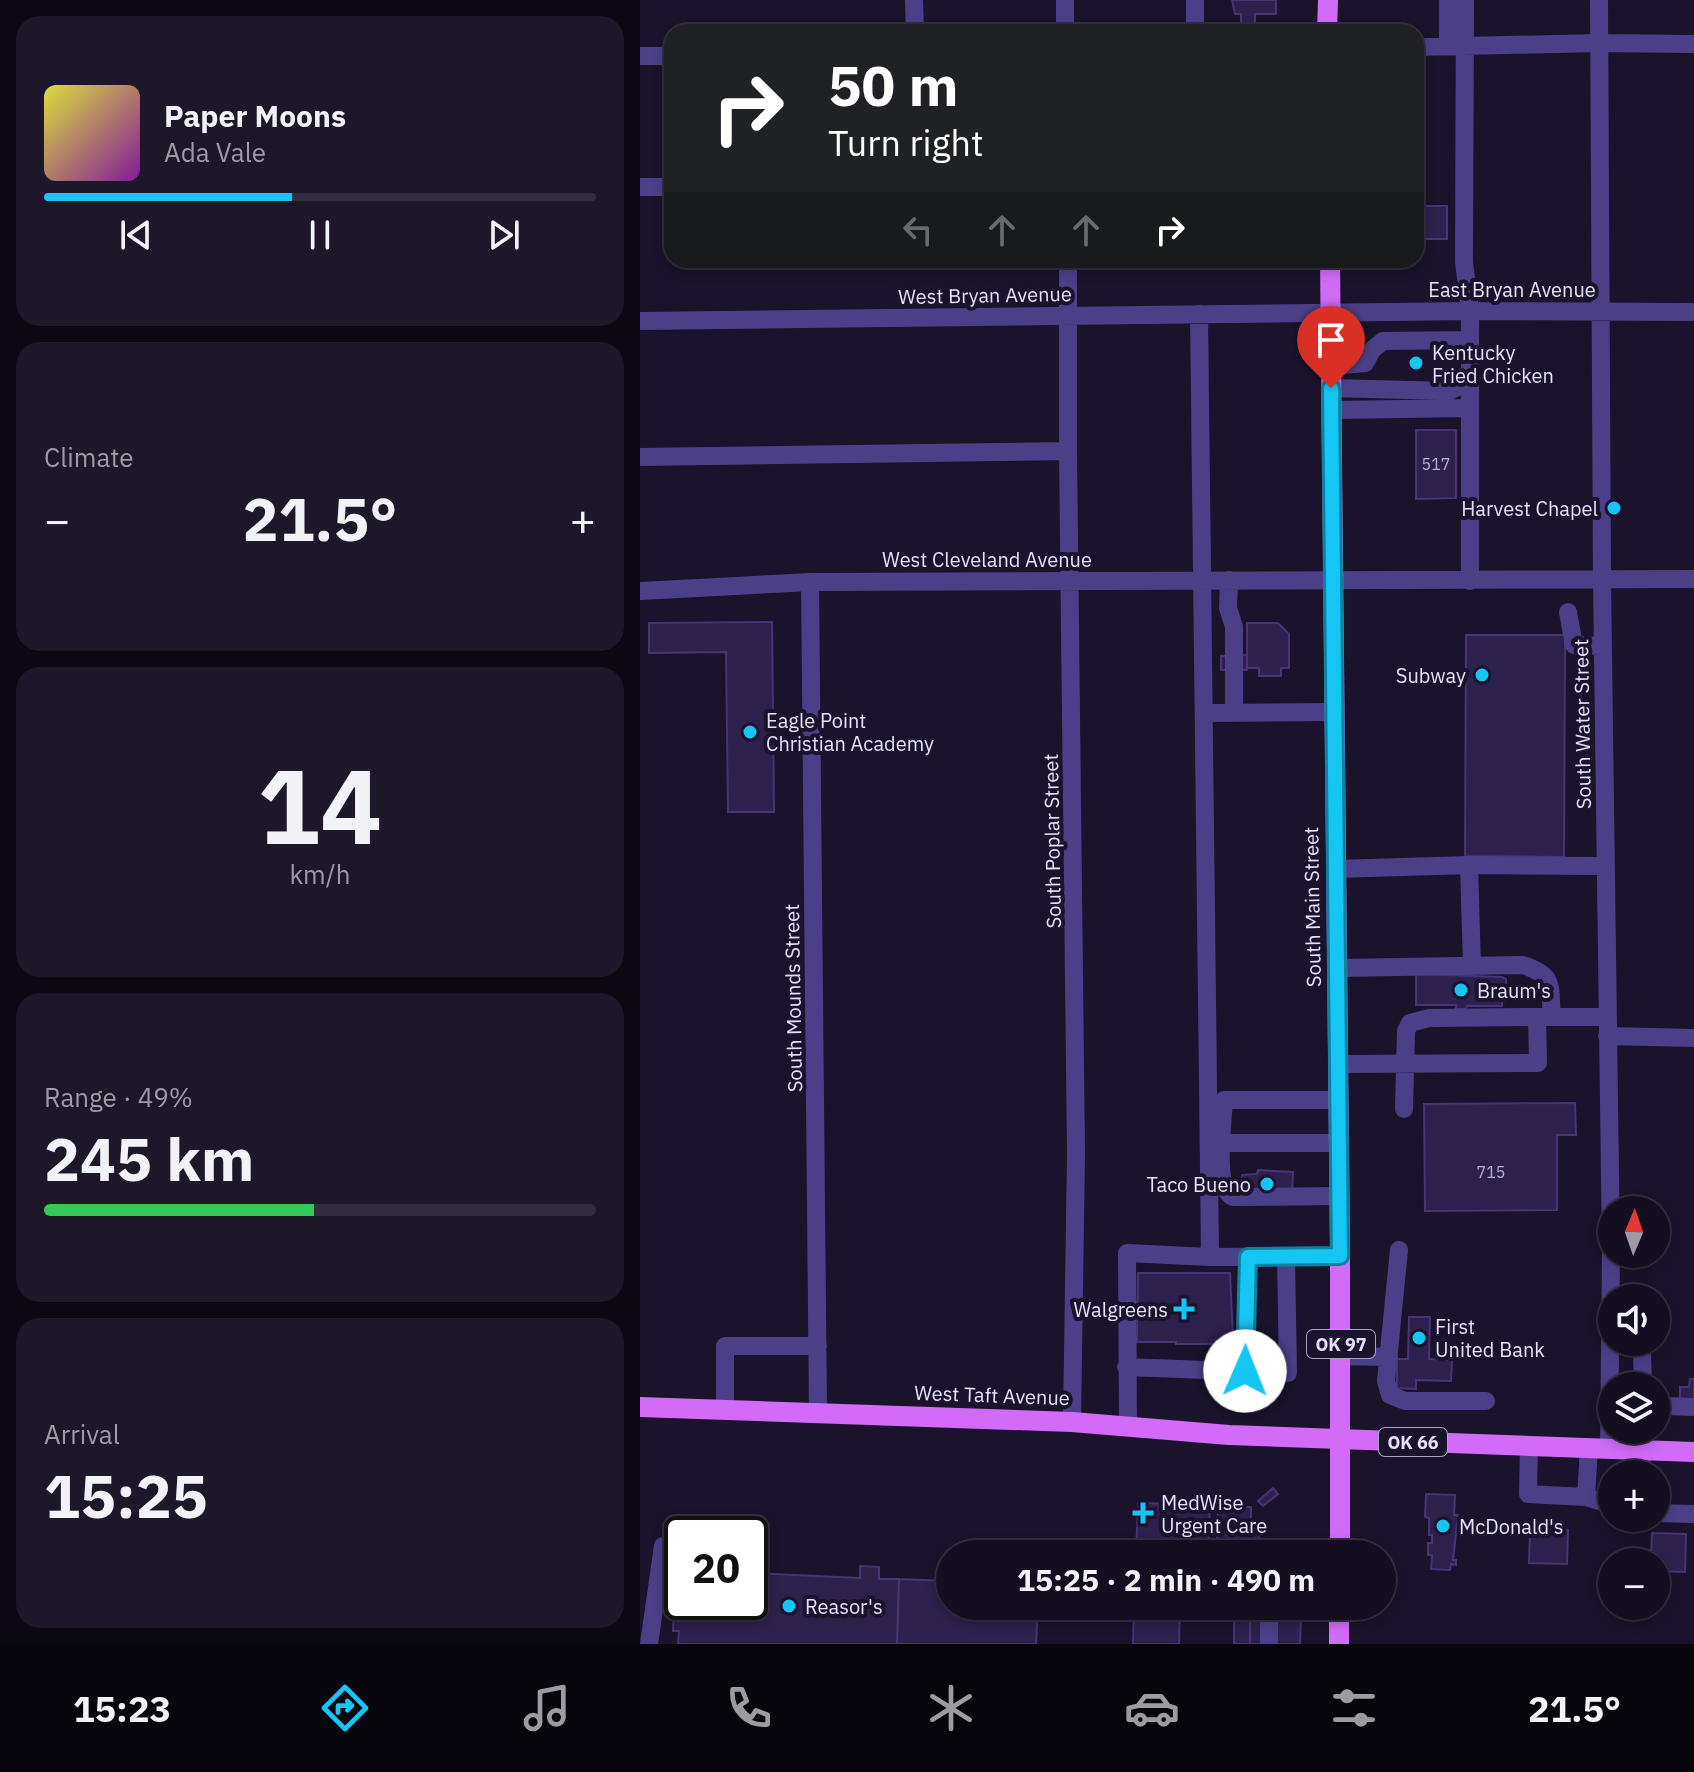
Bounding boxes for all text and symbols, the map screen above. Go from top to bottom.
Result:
text: 50 m [828,49,958,121]
icon: right [696,56,800,160]
text: Paper Moons [164,96,346,135]
text: Turn right [828,119,984,166]
text: Ada Vale [164,135,266,169]
icon: left [896,208,940,252]
icon: ahead [980,208,1024,252]
icon: ahead [1064,208,1108,252]
icon: right [1148,208,1192,252]
icon: previous [114,213,158,257]
icon: pause [298,213,342,257]
icon: next [482,213,526,257]
street label: East Bryan Avenue [1428,276,1596,303]
street label: West Bryan Avenue [898,280,1072,310]
pin [1297,306,1365,388]
icon: arrive [1309,318,1353,362]
place label: Kentucky Fried Chicken [1432,339,1554,389]
marker: Kentucky Fried Chicken [1407,354,1425,372]
text: Climate [44,440,134,474]
house number: 517 [1422,454,1450,474]
text: 21.5° [243,479,397,558]
text: − [44,491,70,548]
text: + [570,491,596,548]
place label: Harvest Chapel [1461,495,1598,522]
marker: Harvest Chapel [1605,499,1623,517]
street label: West Cleveland Avenue [882,546,1092,573]
street label: South Water Street [1567,639,1597,809]
place label: Subway [1396,662,1466,689]
marker: Subway [1473,666,1491,684]
place label: Eagle Point Christian Academy [766,707,934,757]
marker: Eagle Point Christian Academy [741,723,759,741]
text: 14 [258,737,382,873]
street label: South Poplar Street [1037,753,1067,929]
street label: South Main Street [1297,827,1327,987]
text: km/h [289,857,351,891]
street label: South Mounds Street [778,904,808,1092]
place label: Braum's [1477,977,1551,1004]
marker: Braum's [1452,981,1470,999]
text: Range · 49% [44,1080,193,1114]
text: 245 km [44,1119,254,1198]
house number: 715 [1477,1162,1505,1182]
place label: Taco Bueno [1146,1171,1251,1198]
marker: Taco Bueno [1258,1175,1276,1193]
north arrow [1598,1196,1670,1268]
map controls [1598,1196,1670,1620]
button: sound [1598,1284,1670,1356]
place label: Walgreens [1073,1296,1168,1323]
marker: Walgreens [1175,1300,1193,1318]
place label: First United Bank [1435,1313,1545,1363]
position arrow [1203,1329,1287,1413]
marker: First United Bank [1410,1329,1428,1347]
road number: OK 97 [1307,1330,1375,1358]
button: layers [1598,1372,1670,1444]
street label: West Taft Avenue [914,1379,1070,1411]
text: Arrival [44,1417,120,1451]
road number: OK 66 [1379,1428,1447,1456]
text: 15:25 [44,1456,208,1535]
button: + [1598,1460,1670,1532]
place label: MedWise Urgent Care [1161,1489,1267,1539]
marker: MedWise Urgent Care [1132,1502,1154,1524]
place label: McDonald's [1459,1513,1564,1540]
speed limit sign: 20 [664,1516,768,1620]
marker: McDonald's [1434,1517,1452,1535]
button: − [1598,1548,1670,1620]
text: 15:25 · 2 min · 490 m [1017,1560,1315,1599]
place label: Reasor's [805,1593,883,1620]
marker: Reasor's [780,1597,798,1615]
icon: directions [317,1680,373,1736]
icon: music [519,1680,575,1736]
icon: phone [721,1680,777,1736]
icon: climate [923,1680,979,1736]
icon: car [1124,1680,1180,1736]
icon: filters [1326,1680,1382,1736]
text: 15:23 [73,1685,171,1732]
text: 21.5° [1528,1685,1621,1732]

